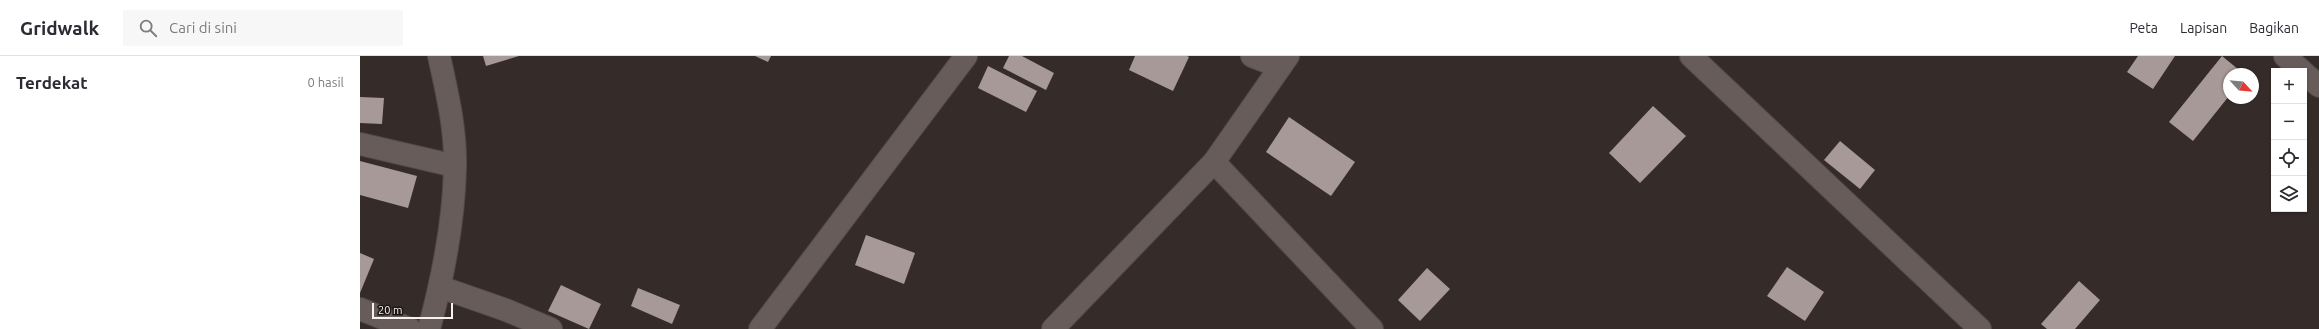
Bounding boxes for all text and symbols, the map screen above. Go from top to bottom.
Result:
search box [123,10,403,46]
text: Gridwalk [20,17,99,39]
icon: search [137,17,159,39]
text: Cari di sini [169,19,237,36]
text: Peta [2130,20,2158,36]
text: Lapisan [2180,20,2227,36]
text: Bagikan [2249,20,2299,36]
north arrow [2223,68,2259,104]
map controls [2271,68,2307,212]
button: + [2271,68,2307,104]
text: Terdekat [16,73,88,92]
text: 0 hasil [307,75,344,89]
button: − [2271,104,2307,140]
button: locate [2271,140,2307,176]
button: layers [2271,176,2307,212]
scale bar [372,301,453,320]
text: 20 m [378,304,402,316]

